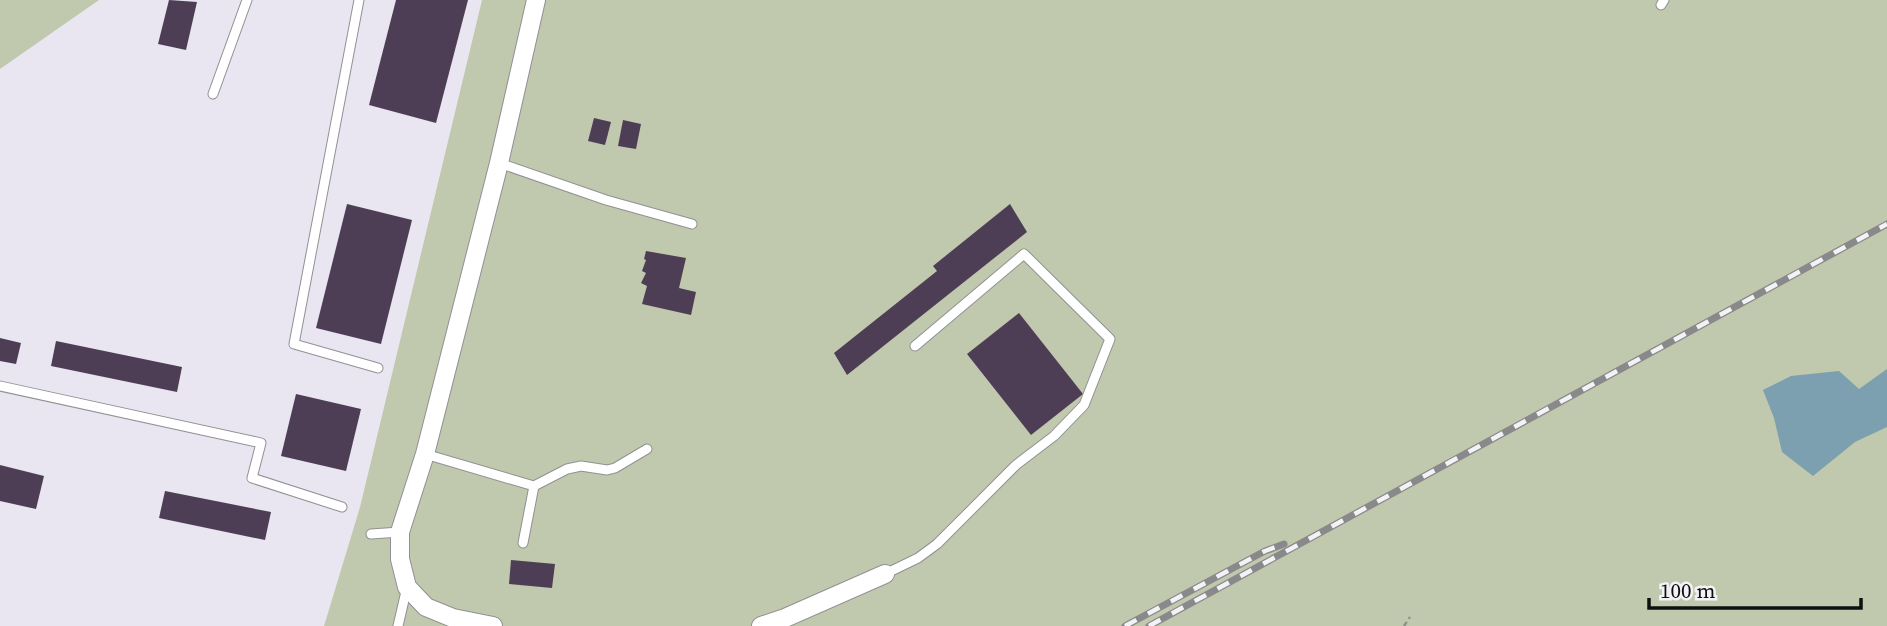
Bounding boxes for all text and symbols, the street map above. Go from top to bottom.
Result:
scale bar [1649,566,1861,610]
text: 100 m [1660,576,1715,605]

